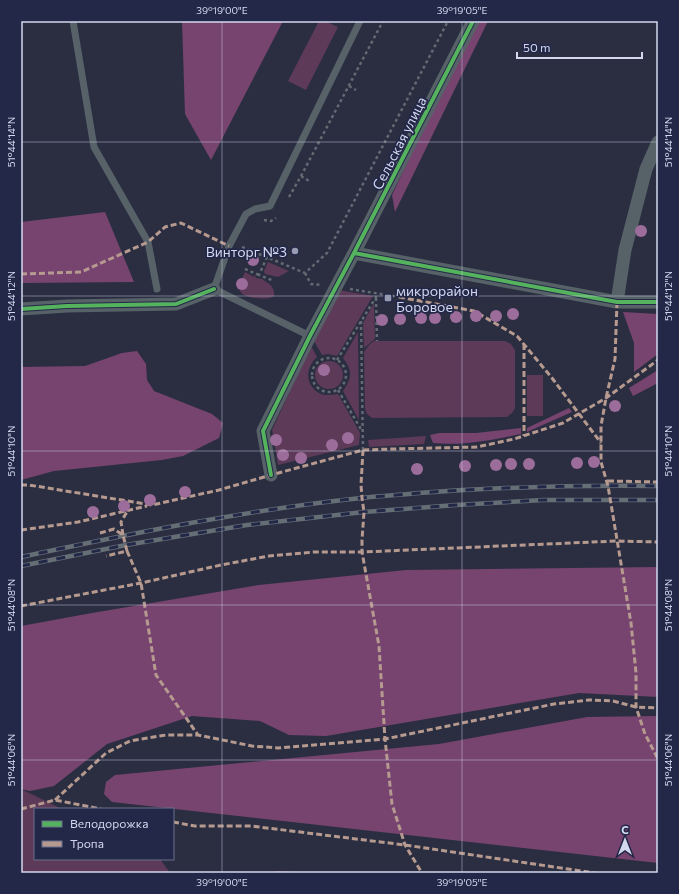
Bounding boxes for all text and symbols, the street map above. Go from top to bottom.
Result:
text: 39°19'00"E [196,4,248,16]
text: 39°19'05"E [437,4,487,16]
scale bar [517,34,642,60]
text: 50 m [523,40,551,54]
street label: Сельская улица [368,94,430,192]
text: 51°44'14"N [5,117,17,167]
text: 51°44'14"N [662,117,674,167]
place label: Винторг №3 [206,243,287,260]
marker: Винторг №3 [290,246,300,256]
text: 51°44'12"N [5,271,17,321]
text: 51°44'12"N [662,271,674,321]
place label: микрорайон Боровое [396,282,478,315]
marker: микрорайон Боровое [383,293,393,303]
text: 51°44'10"N [5,426,17,476]
text: 51°44'10"N [662,426,674,476]
text: 51°44'08"N [5,579,17,631]
text: 51°44'08"N [662,579,674,631]
text: 51°44'06"N [5,734,17,786]
text: 51°44'06"N [662,734,674,786]
legend [34,808,174,860]
text: Велодорожка [70,816,148,830]
north arrow [605,820,645,860]
text: С [621,823,629,836]
text: Тропа [70,836,104,850]
text: 39°19'00"E [196,876,248,888]
text: 39°19'05"E [437,876,487,888]

